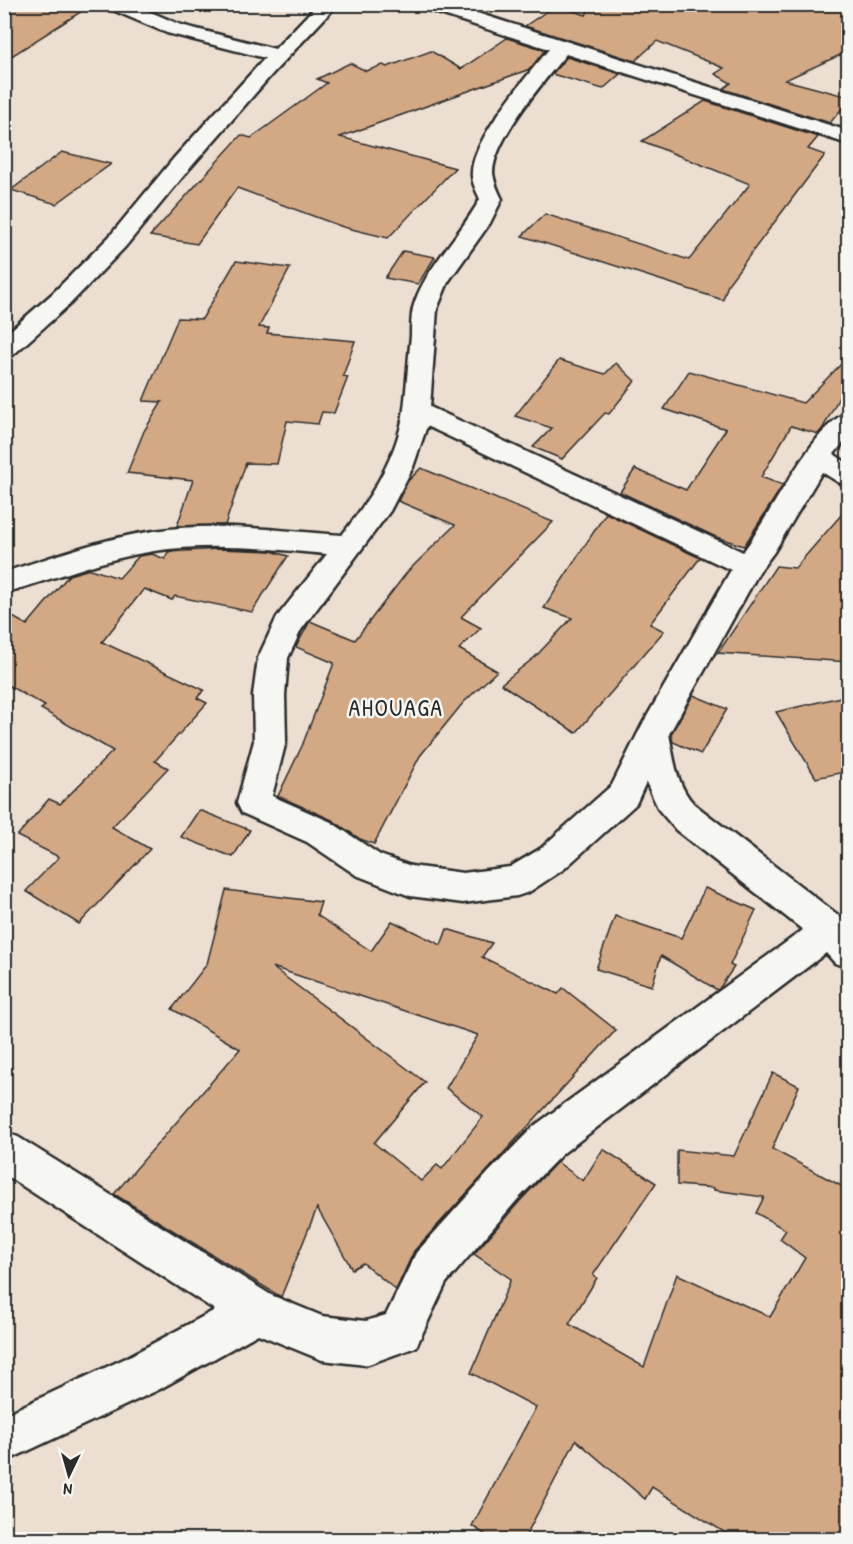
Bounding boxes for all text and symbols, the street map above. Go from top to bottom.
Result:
district label: AHOUAGA [349,691,443,723]
north arrow [39,1445,99,1505]
text: N [62,1479,73,1501]

